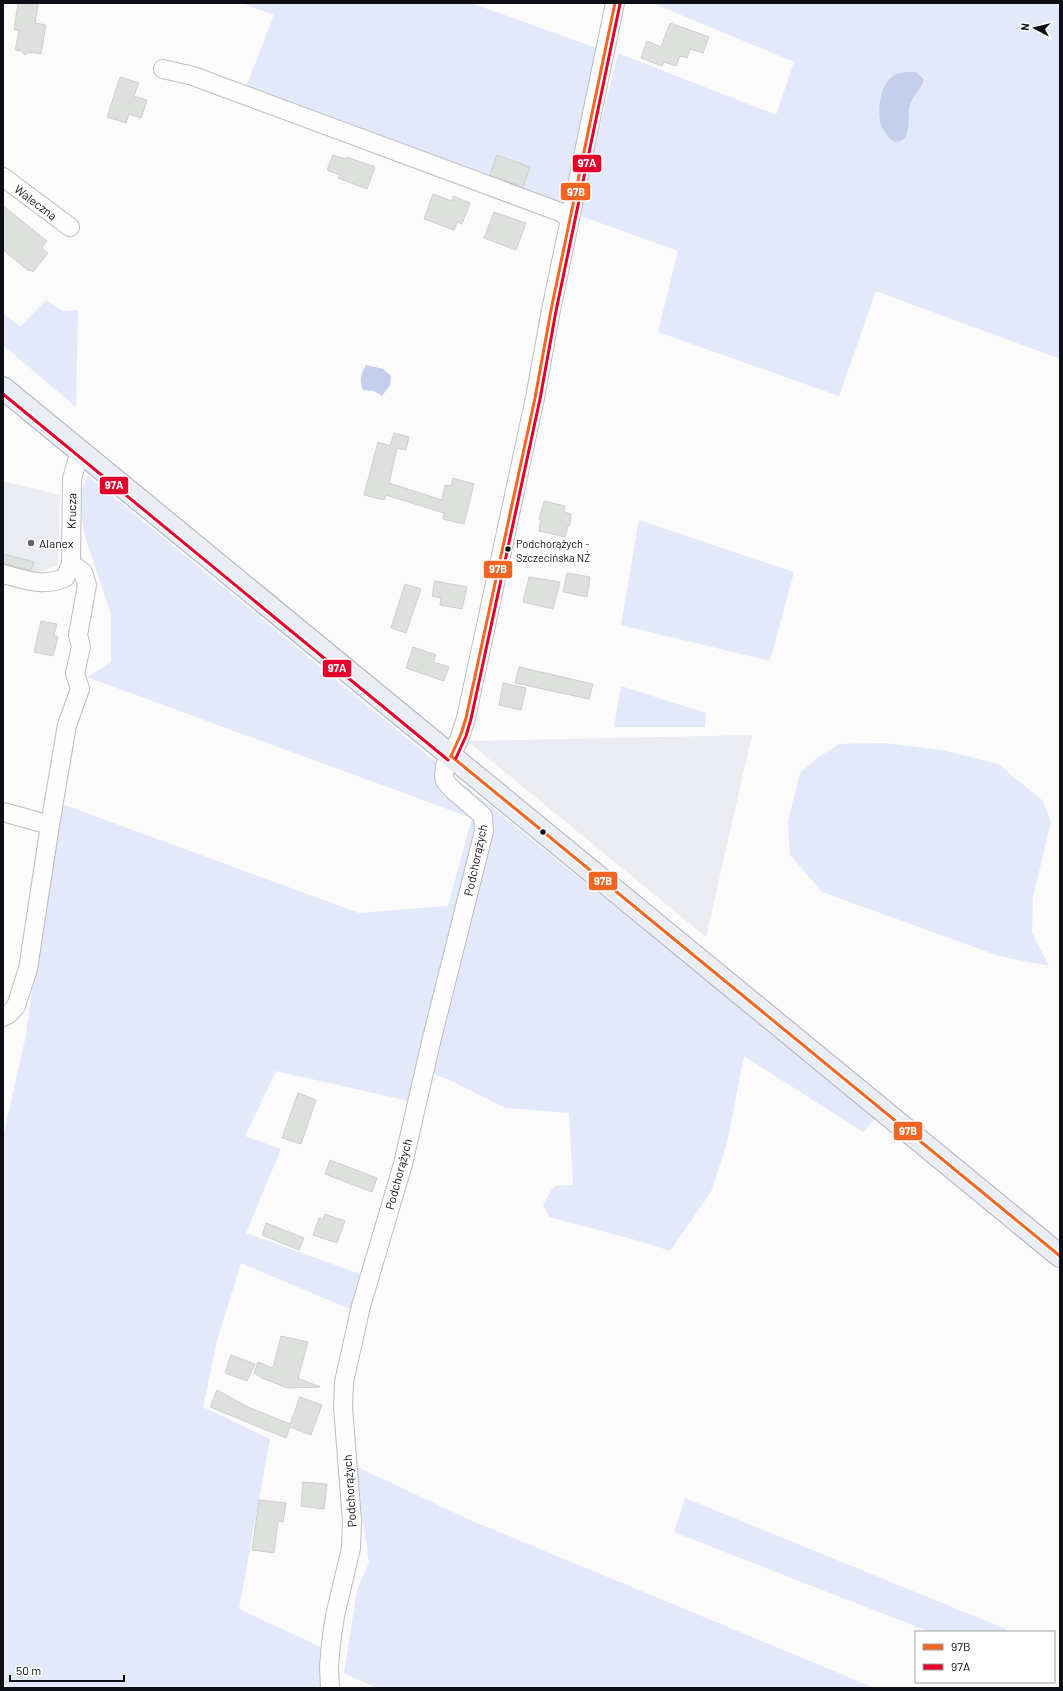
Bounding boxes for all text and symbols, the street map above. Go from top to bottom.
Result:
north arrow [1015,8,1055,48]
text: N [1018,22,1031,31]
line badge: 97A [572,154,602,173]
text: 97A [578,156,597,169]
street label: Waleczna [12,182,60,222]
line badge: 97B [560,182,591,201]
text: 97B [567,185,585,198]
line badge: 97A [99,476,129,495]
text: 97A [105,478,124,491]
street label: Krucza [64,493,78,529]
place label: Alanex [39,536,74,550]
place label: Podchorążych - Szczecińska NŻ [516,537,590,564]
marker: Alanex [26,538,36,548]
marker: Podchorążych - Szczecińska NŻ [503,544,513,554]
line badge: 97B [483,560,513,579]
text: 97B [489,562,507,575]
line badge: 97A [322,659,352,678]
text: 97A [328,661,347,674]
street label: Podchorążych [461,823,489,897]
unlabelled marker [538,827,548,837]
line badge: 97B [588,871,618,891]
text: 97B [594,874,612,887]
line badge: 97B [893,1121,923,1141]
text: 97B [899,1124,917,1137]
street label: Podchorążych [382,1137,414,1211]
street label: Podchorążych [339,1454,359,1528]
legend [915,1631,1055,1683]
text: 97B [951,1639,970,1653]
scale bar [10,1657,124,1683]
text: 97A [951,1659,970,1673]
text: 50 m [16,1663,41,1677]

